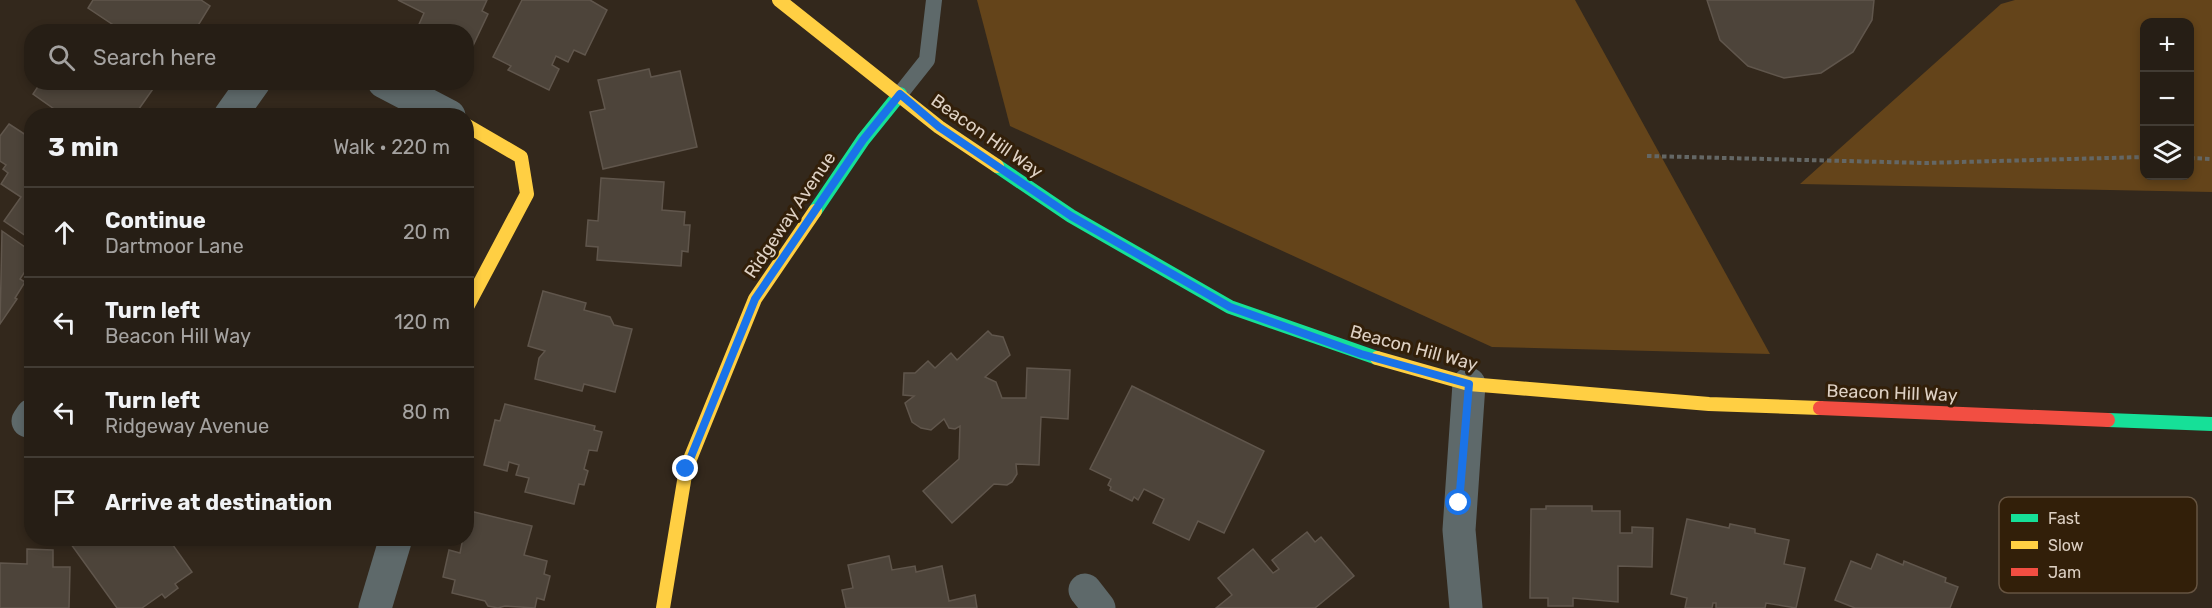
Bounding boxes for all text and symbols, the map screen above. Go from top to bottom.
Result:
map controls [2140,18,2194,180]
button: + [2140,18,2194,72]
search box [24,24,474,90]
icon: search [45,41,78,74]
text: Search here [93,44,216,71]
button: − [2140,72,2194,126]
street label: Beacon Hill Way [927,89,1047,183]
button: layers [2140,126,2194,180]
text: 3 min [48,132,119,163]
text: Walk · 220 m [333,135,450,159]
street label: Ridgeway Avenue [740,148,840,282]
text: Continue [105,207,206,234]
icon: ahead [48,216,81,249]
text: 20 m [403,220,450,244]
text: Dartmoor Lane [105,234,244,258]
text: Turn left [105,297,200,324]
icon: left [48,306,81,339]
text: 120 m [394,310,450,334]
street label: Beacon Hill Way [1348,320,1480,376]
text: Beacon Hill Way [105,324,251,348]
street label: Beacon Hill Way [1826,380,1958,406]
text: Turn left [105,387,200,414]
icon: left [48,396,81,429]
text: 80 m [402,400,450,424]
text: Ridgeway Avenue [105,414,269,438]
route end [672,455,698,481]
icon: arrive [48,486,81,519]
text: Arrive at destination [105,489,332,516]
route start [1445,489,1471,515]
legend [1999,497,2197,593]
text: Fast [2048,509,2080,528]
text: Slow [2048,536,2084,555]
text: Jam [2048,563,2081,582]

